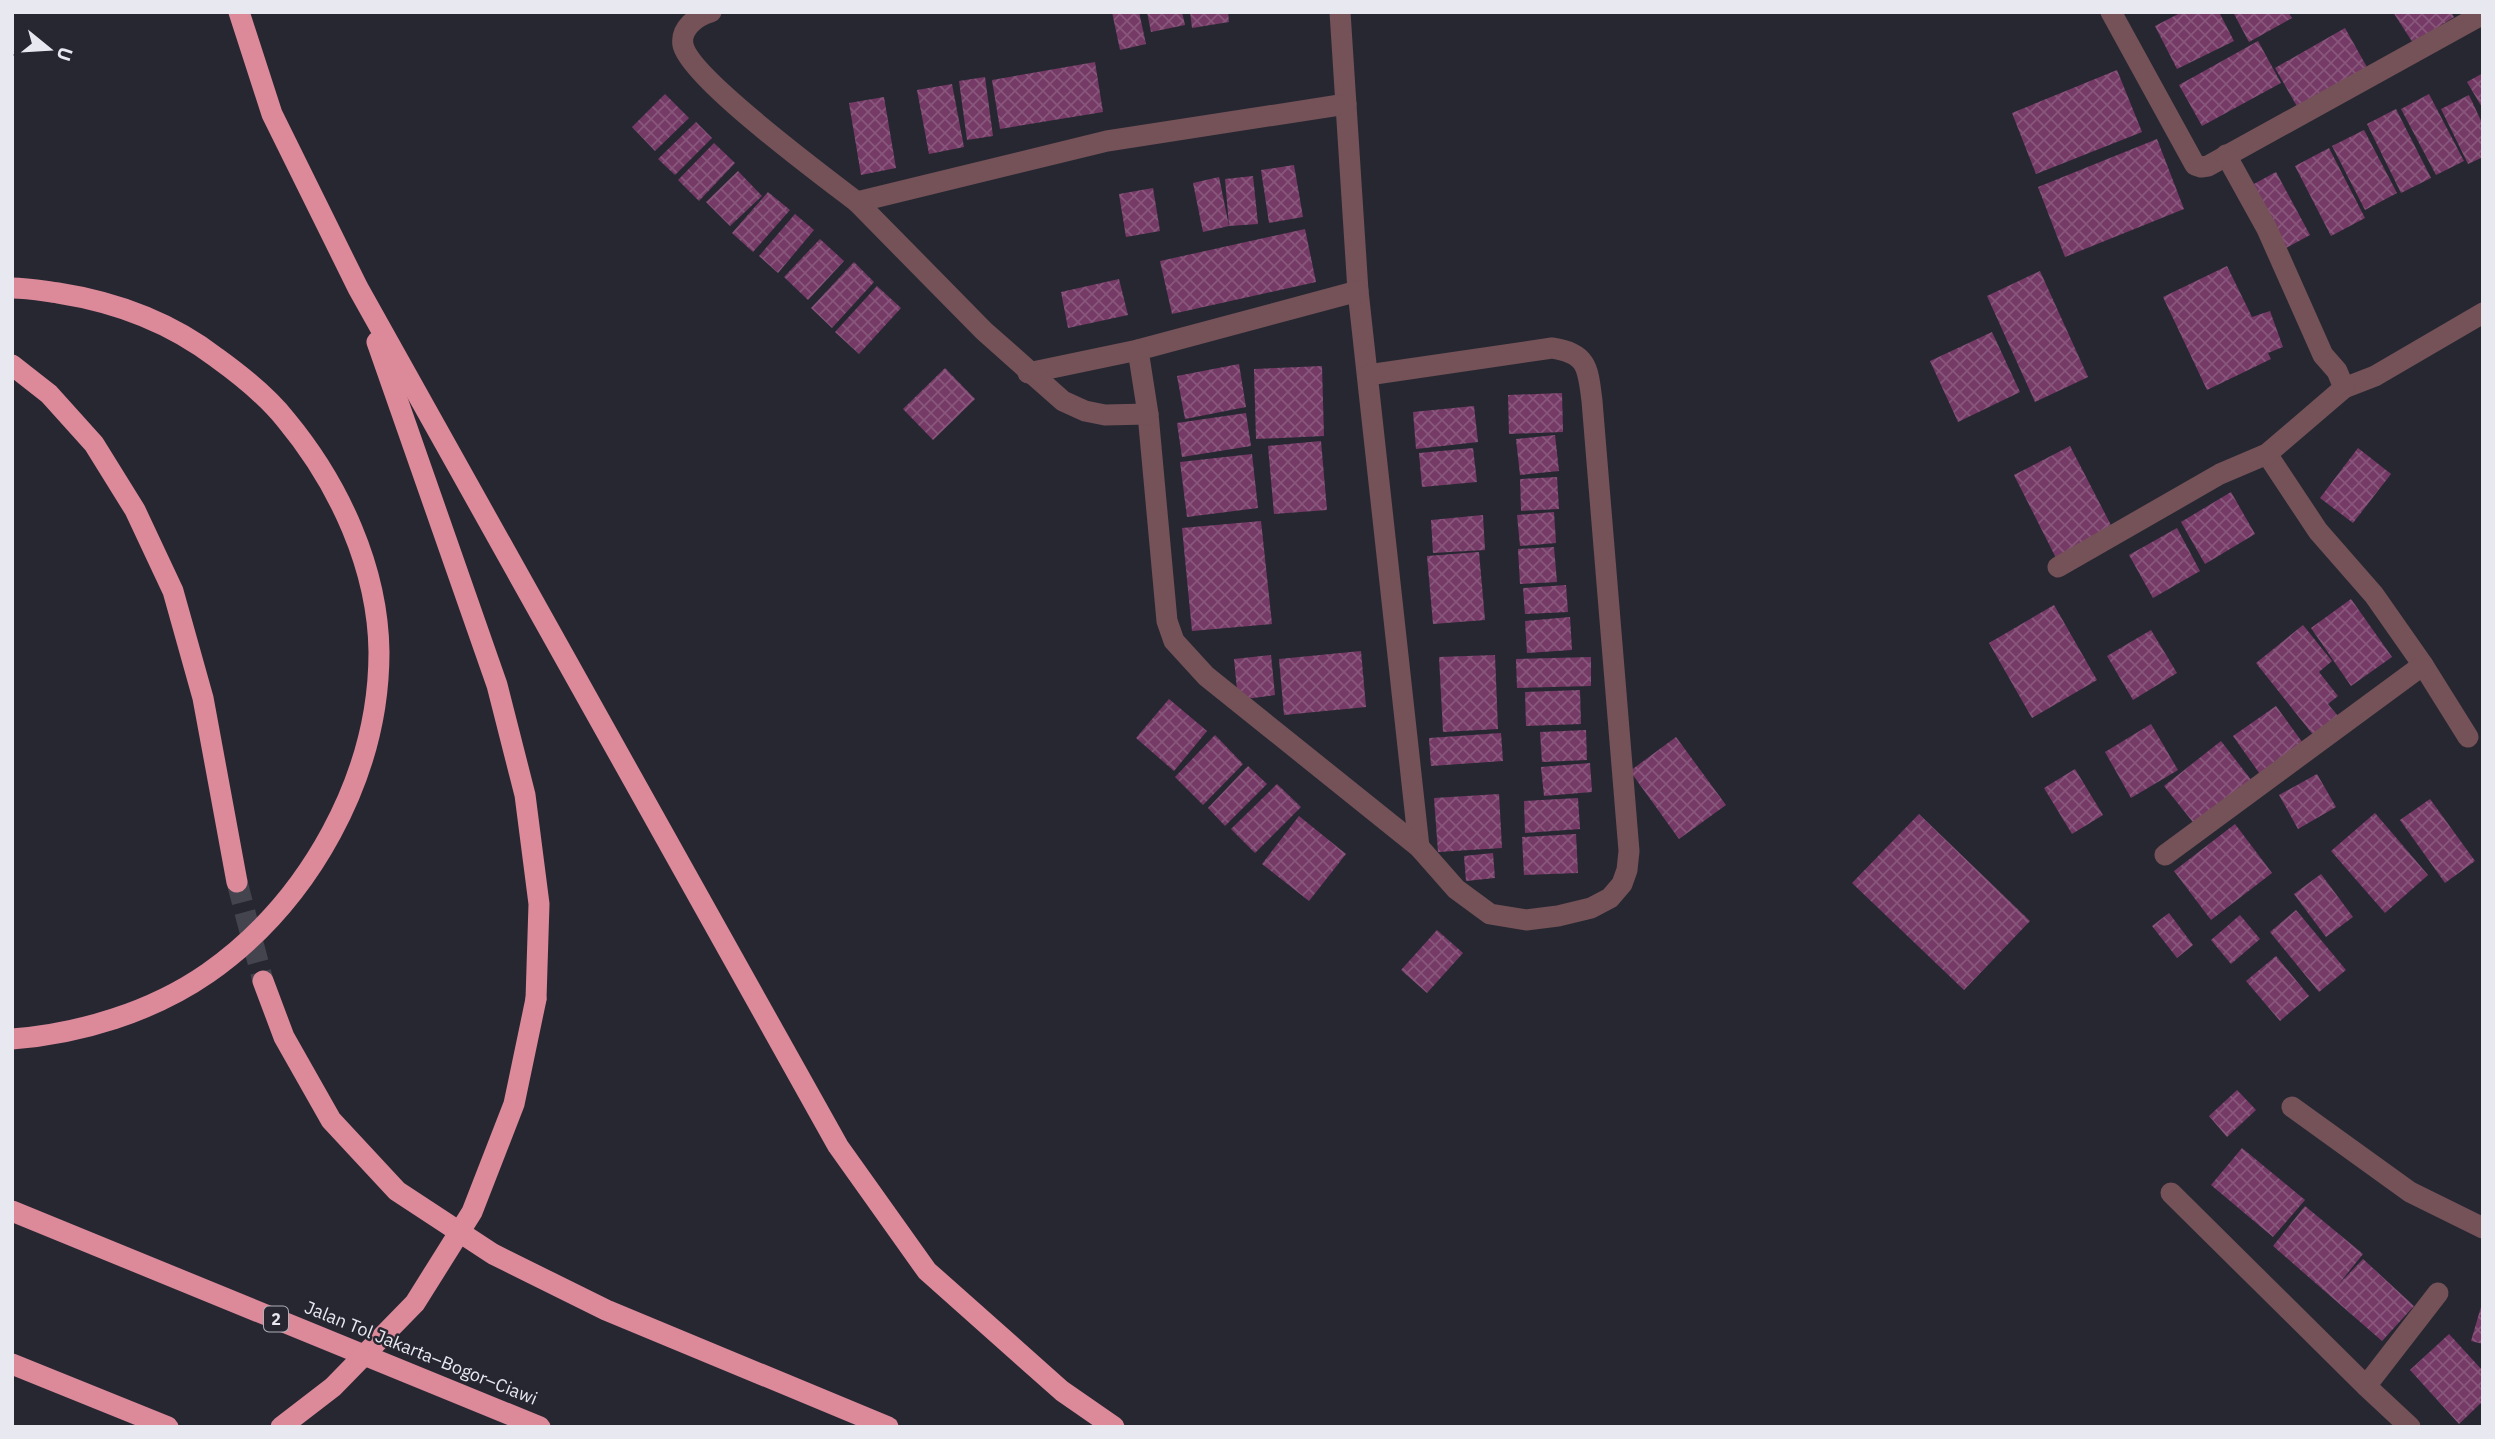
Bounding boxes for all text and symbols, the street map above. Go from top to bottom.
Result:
north arrow [14,14,84,84]
text: U [52,44,79,64]
street label: Jalan Tol Jakarta–Bogor–Ciawi [301,1295,541,1410]
road number: 2 [264,1306,288,1331]

